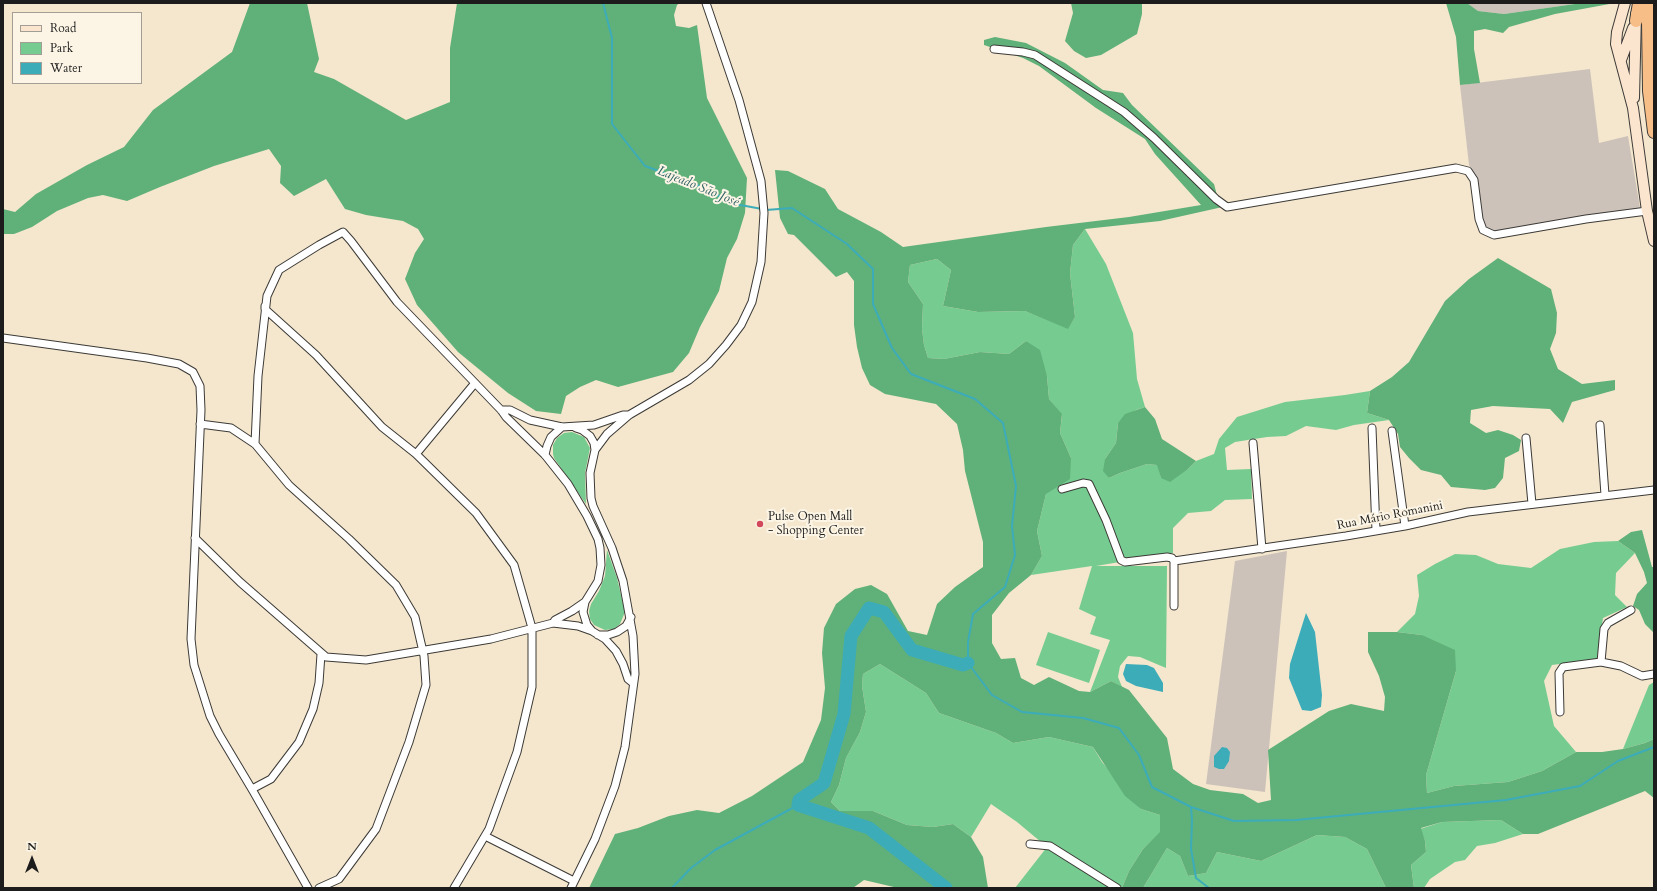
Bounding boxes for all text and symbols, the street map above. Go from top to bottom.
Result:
legend [12,12,142,84]
text: Road [50,20,76,36]
text: Park [50,40,73,56]
text: Water [50,60,82,76]
water label: Lajeado São José [655,164,741,210]
street label: Rua Mário Romanini [1336,499,1444,533]
place label: Pulse Open Mall - Shopping Center [768,510,864,538]
marker: Pulse Open Mall - Shopping Center [755,519,765,529]
north arrow [12,839,52,879]
text: N [27,839,37,854]

